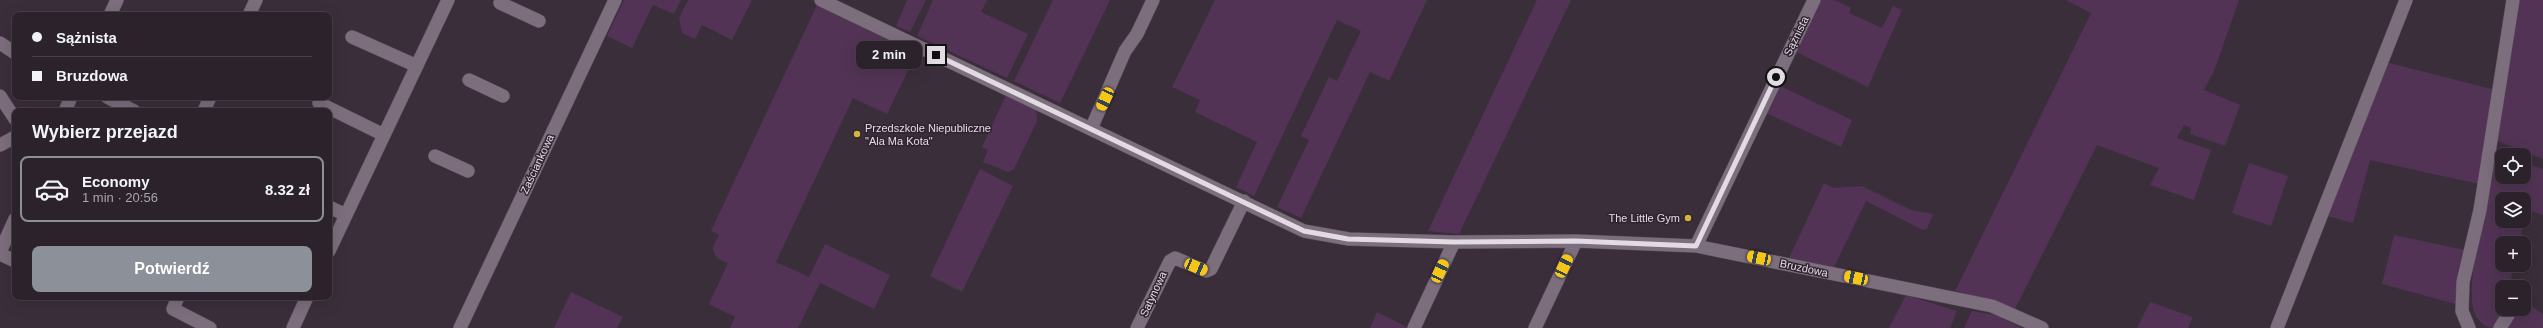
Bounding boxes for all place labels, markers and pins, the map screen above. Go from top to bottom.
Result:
place label: Przedszkole Niepubliczne "Ala Ma Kota" [865,122,991,147]
marker: Przedszkole Niepubliczne "Ala Ma Kota" [852,129,862,139]
place label: The Little Gym [1608,212,1680,224]
marker: The Little Gym [1683,213,1693,223]

